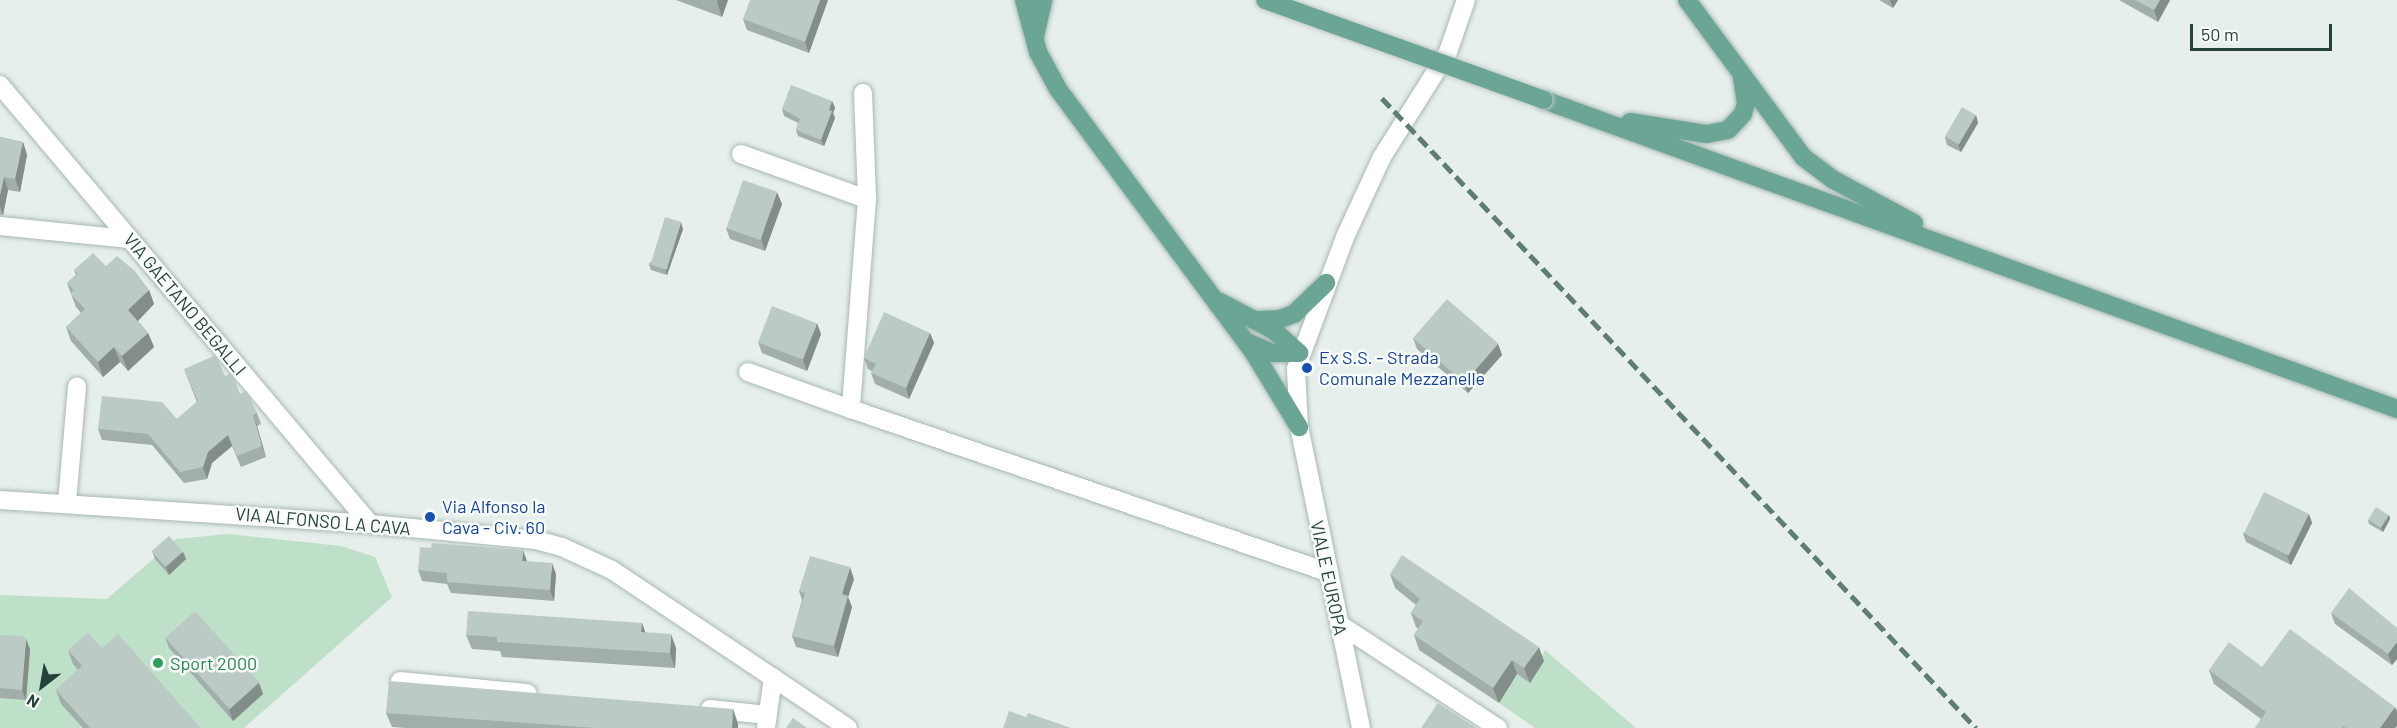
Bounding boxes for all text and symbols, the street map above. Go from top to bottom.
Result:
scale bar [2193,12,2336,50]
text: 50 m [2201,23,2239,45]
street label: VIA GAETANO BEGALLI [119,229,251,379]
place label: Ex S.S. - Strada Comunale Mezzanelle [1319,347,1485,389]
marker: Ex S.S. - Strada Comunale Mezzanelle [1300,361,1314,375]
place label: Via Alfonso la Cava - Civ. 60 [442,496,546,538]
street label: VIA ALFONSO LA CAVA [234,503,412,539]
marker: Via Alfonso la Cava - Civ. 60 [423,510,437,524]
street label: VIALE EUROPA [1306,519,1352,637]
place label: Sport 2000 [170,652,257,674]
north arrow [12,656,72,716]
marker: Sport 2000 [151,656,165,670]
text: N [23,691,42,713]

